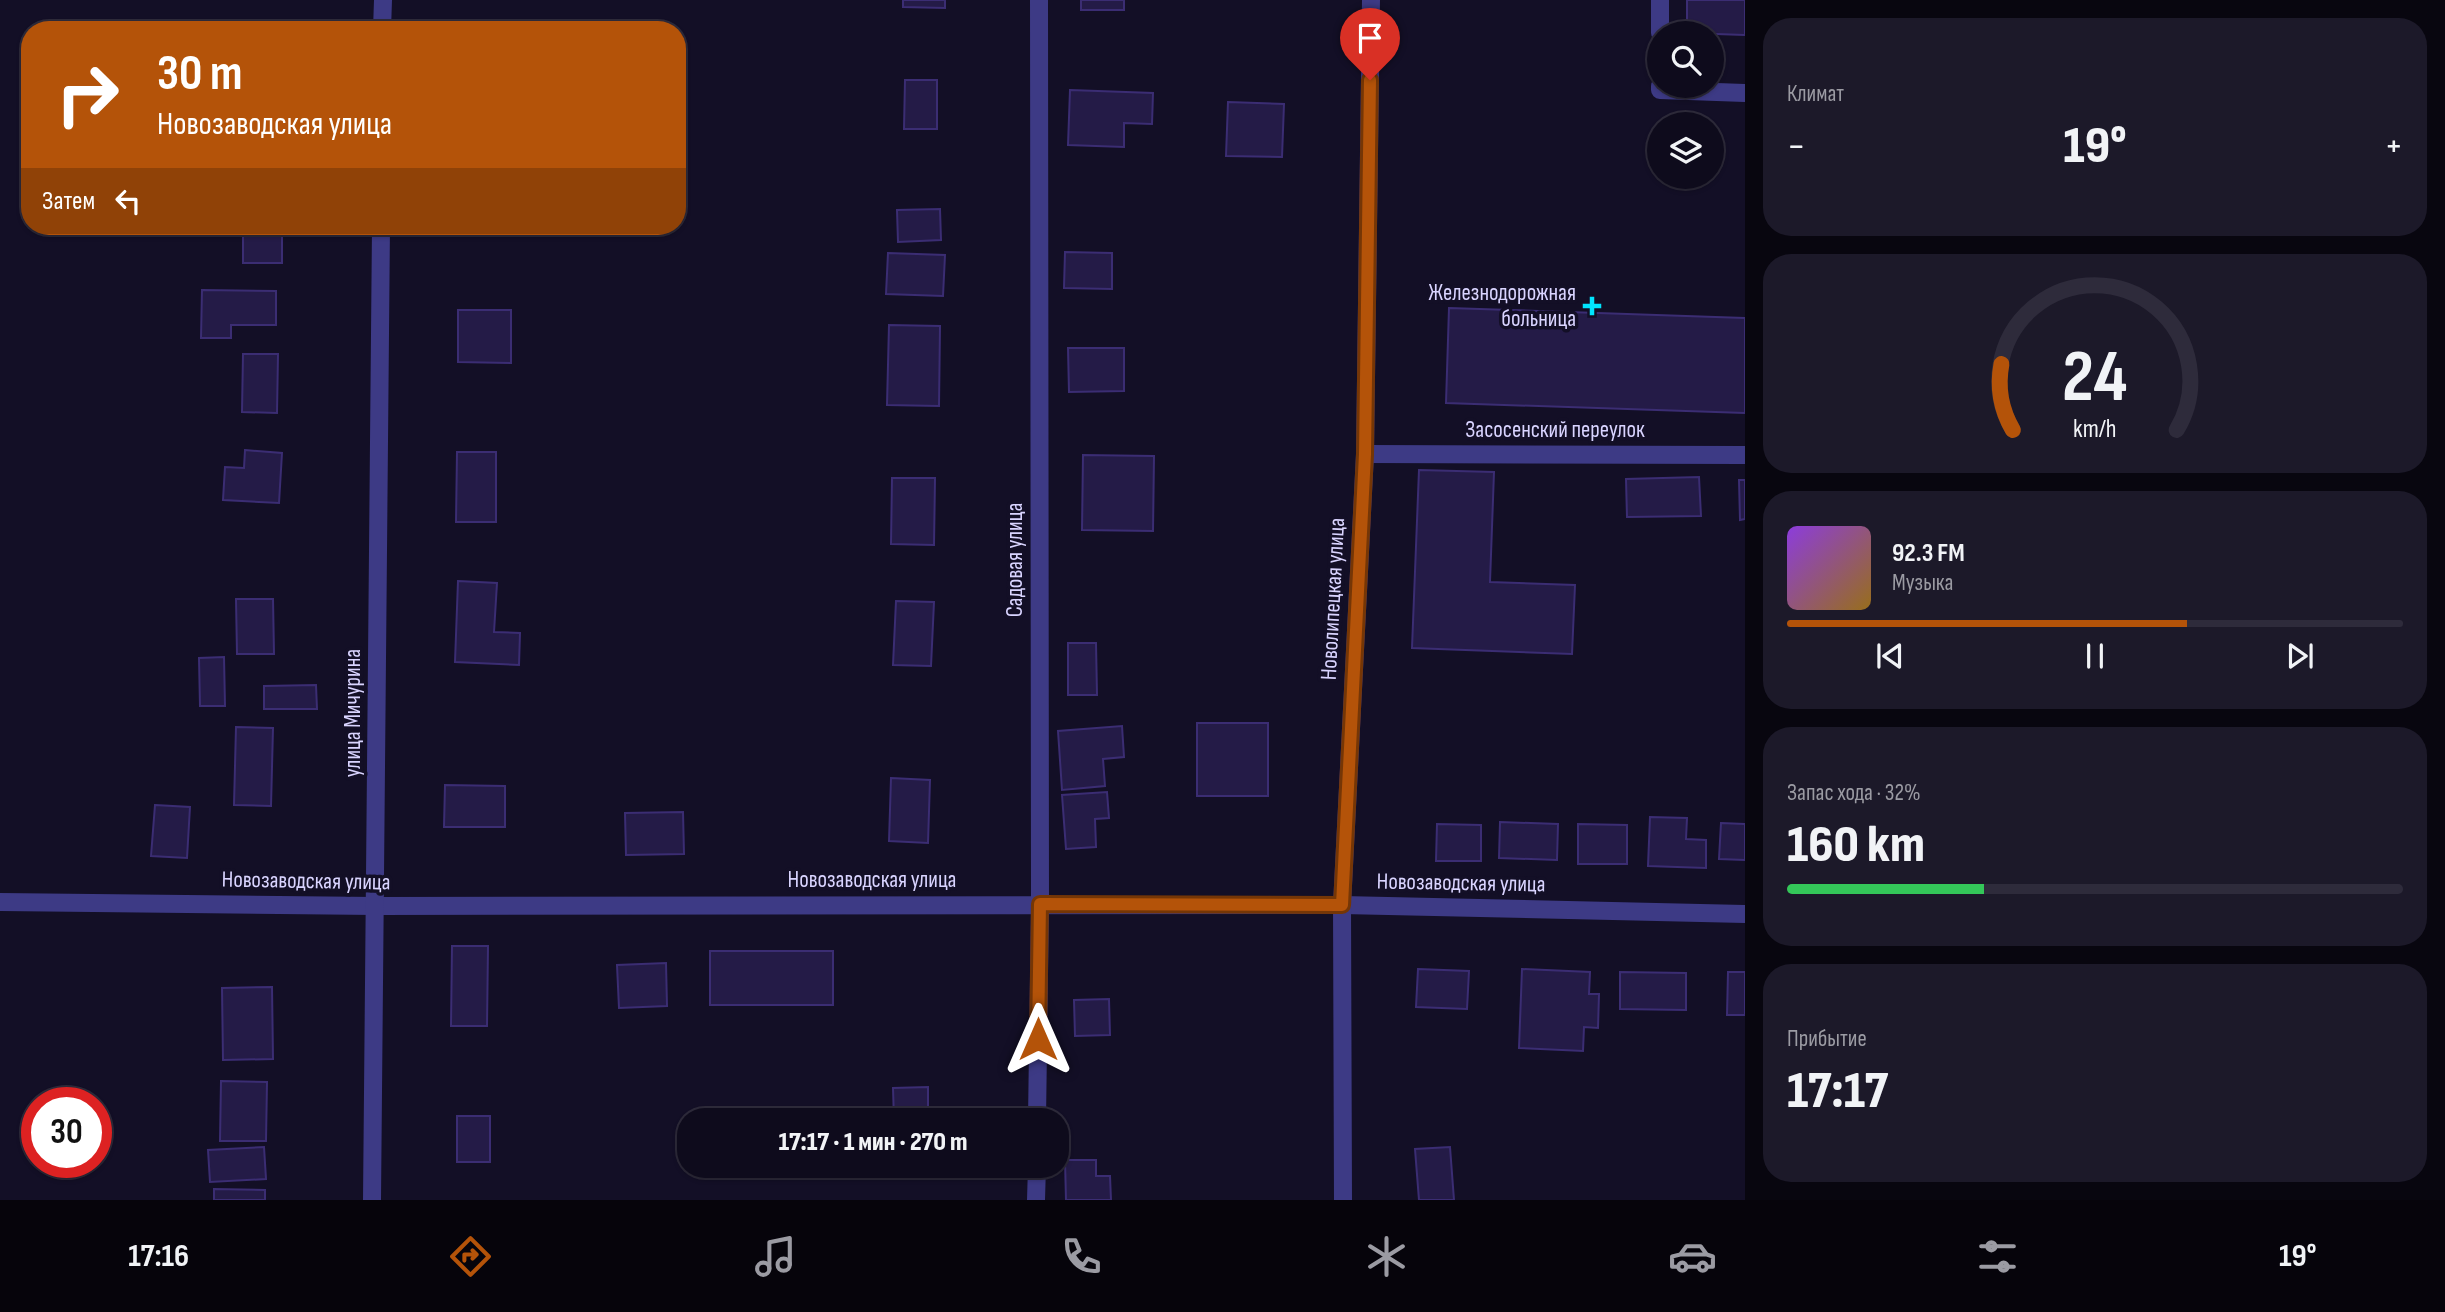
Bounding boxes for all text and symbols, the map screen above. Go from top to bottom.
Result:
pin [1340,8,1400,80]
icon: arrive [1351,19,1389,57]
map controls [1647,21,1724,189]
button: search [1647,21,1724,98]
text: 30 m [157,45,242,104]
icon: right [42,49,133,140]
text: Климат [1787,80,1844,108]
text: Новозаводская улица [157,105,392,144]
button: layers [1647,112,1724,189]
text: 19° [2063,115,2127,178]
text: − [1787,124,1806,169]
text: + [2384,124,2403,169]
icon: left [109,182,147,220]
text: Затем [42,186,95,217]
place label: Железнодорожная больница [1428,279,1576,333]
marker: Железнодорожная больница [1582,296,1602,316]
text: 24 [2062,334,2128,422]
text: km/h [2073,413,2117,444]
street label: Засосенский переулок [1465,416,1645,444]
street label: Садовая улица [1001,503,1029,617]
street label: Новолипецкая улица [1315,517,1351,681]
text: 92.3 FM [1892,538,1965,569]
text: Музыка [1892,569,1953,597]
icon: previous [1871,637,1909,675]
icon: pause [2076,637,2114,675]
icon: next [2281,637,2319,675]
street label: улица Мичурина [339,649,367,777]
text: Запас хода · 32% [1787,779,1921,807]
text: 160 km [1787,814,1925,877]
street label: Новозаводская улица [221,866,391,896]
street label: Новозаводская улица [788,866,956,894]
street label: Новозаводская улица [1376,868,1546,898]
position arrow [1001,1002,1075,1076]
text: Прибытие [1787,1025,1867,1053]
text: 17:17 [1787,1060,1888,1123]
speed limit sign: 30 [21,1087,112,1178]
text: 17:17 · 1 мин · 270 m [779,1127,967,1158]
icon: directions [446,1232,495,1281]
icon: music [751,1232,800,1281]
icon: phone [1057,1232,1106,1281]
icon: climate [1362,1232,1411,1281]
icon: car [1668,1232,1717,1281]
icon: filters [1973,1232,2022,1281]
text: 17:16 [128,1237,189,1276]
text: 19° [2279,1237,2317,1276]

